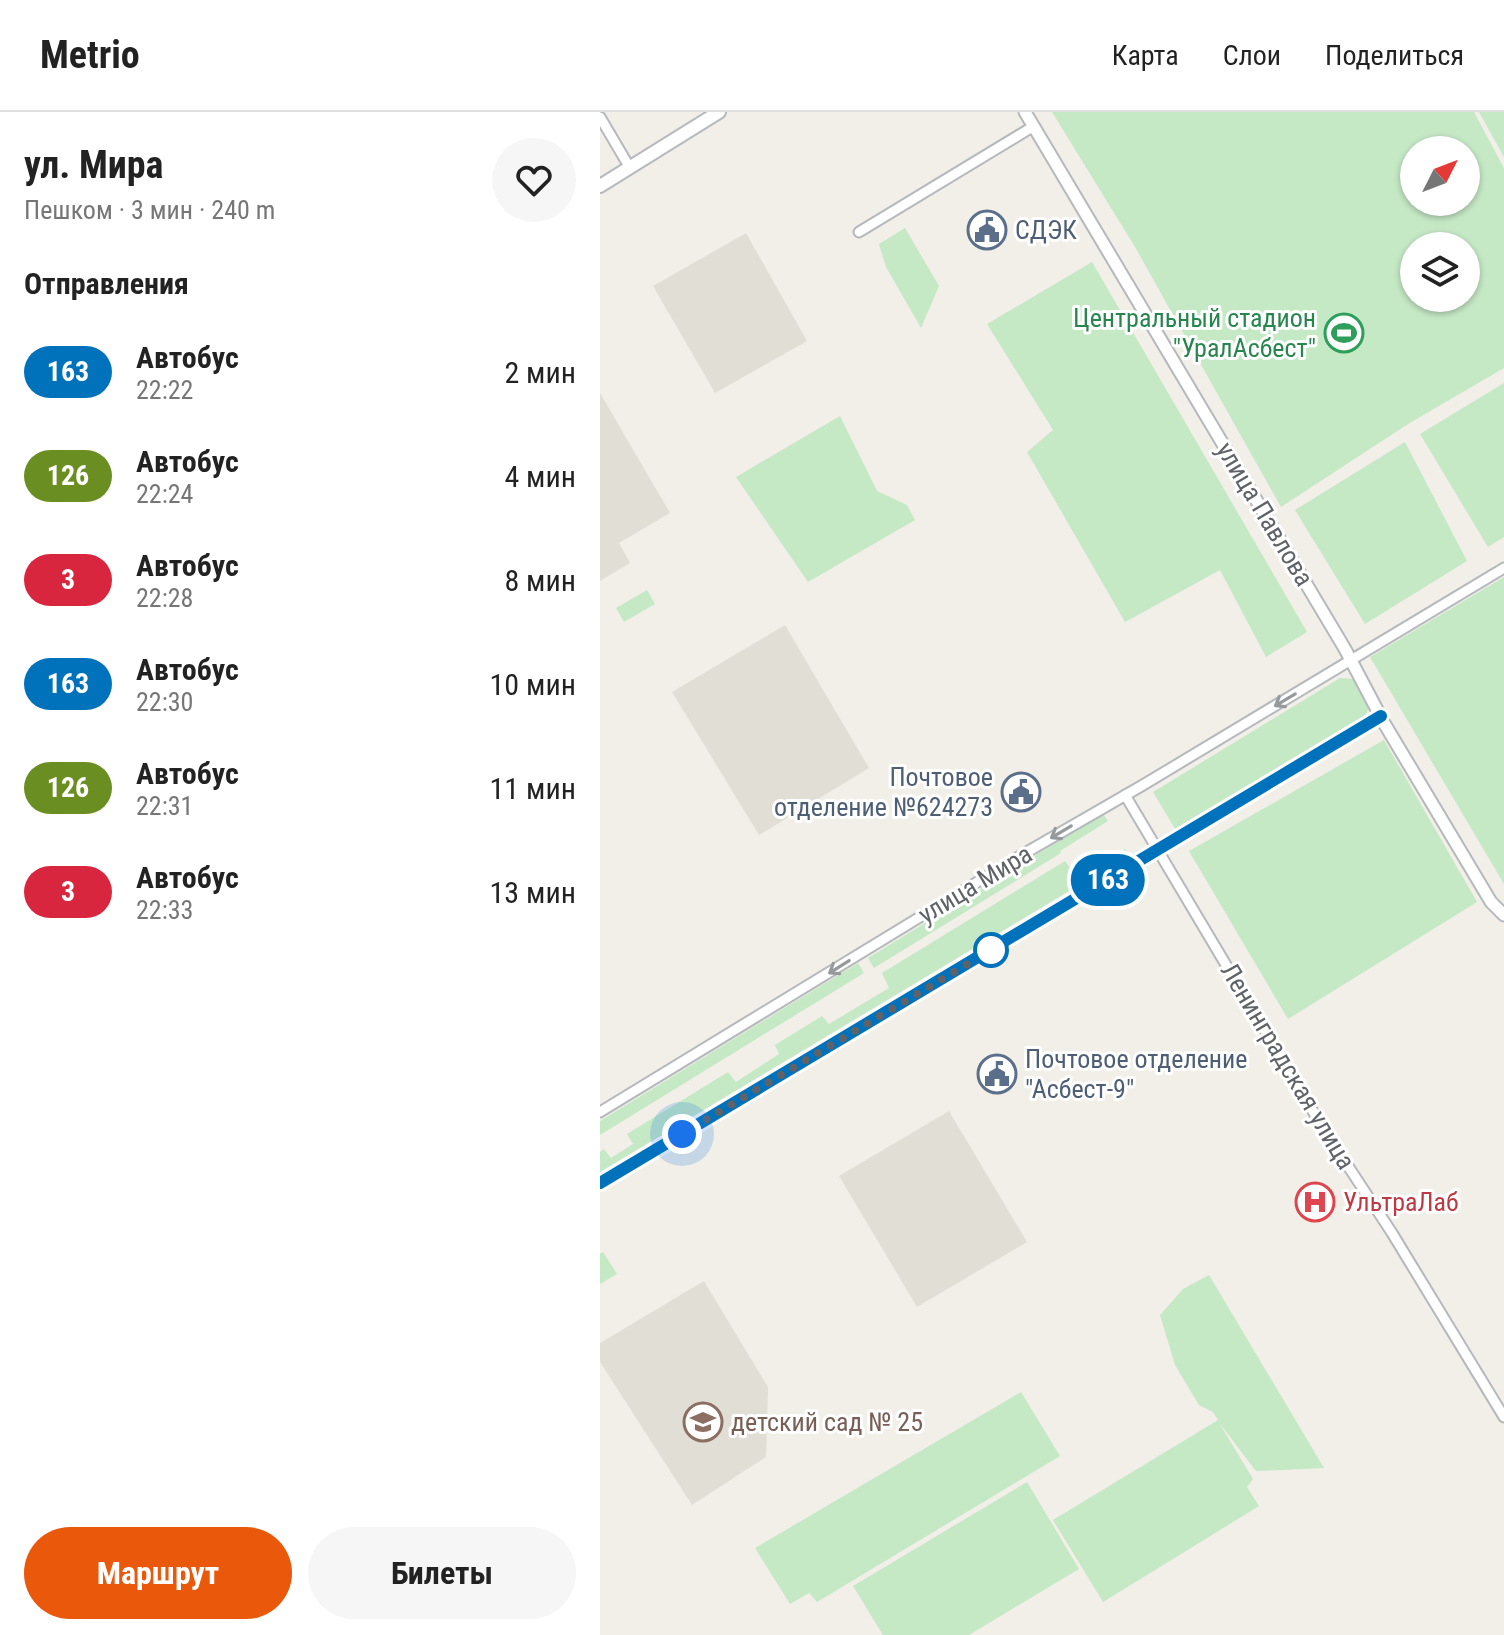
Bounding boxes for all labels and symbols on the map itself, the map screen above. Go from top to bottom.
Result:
north arrow [1400,136,1480,216]
public building icon: СДЭК [966,209,1008,251]
place label: СДЭК [1015,215,1077,245]
place label: Центральный стадион "УралАсбест" [1073,303,1316,363]
sports icon: Центральный стадион "УралАсбест" [1323,312,1365,354]
street label: улица Павлова [1210,437,1320,591]
one-way arrow [1274,692,1297,708]
place label: Почтовое отделение №624273 [774,762,993,822]
public building icon: Почтовое отделение №624273 [1000,771,1042,813]
one-way arrow [1050,824,1073,840]
street label: улица Мира [913,838,1037,930]
line badge: 163 [1062,854,1154,906]
unlabelled marker [974,933,1008,967]
street label: Ленинградская улица [1215,957,1361,1175]
one-way arrow [828,960,851,976]
place label: Почтовое отделение "Асбест-9" [1025,1044,1248,1104]
public building icon: Почтовое отделение "Асбест-9" [976,1053,1018,1095]
your location [662,1114,702,1154]
hospital icon: УльтраЛаб [1294,1181,1336,1223]
place label: УльтраЛаб [1343,1187,1459,1217]
school or university icon: детский сад № 25 [682,1401,724,1443]
place label: детский сад № 25 [731,1407,923,1437]

